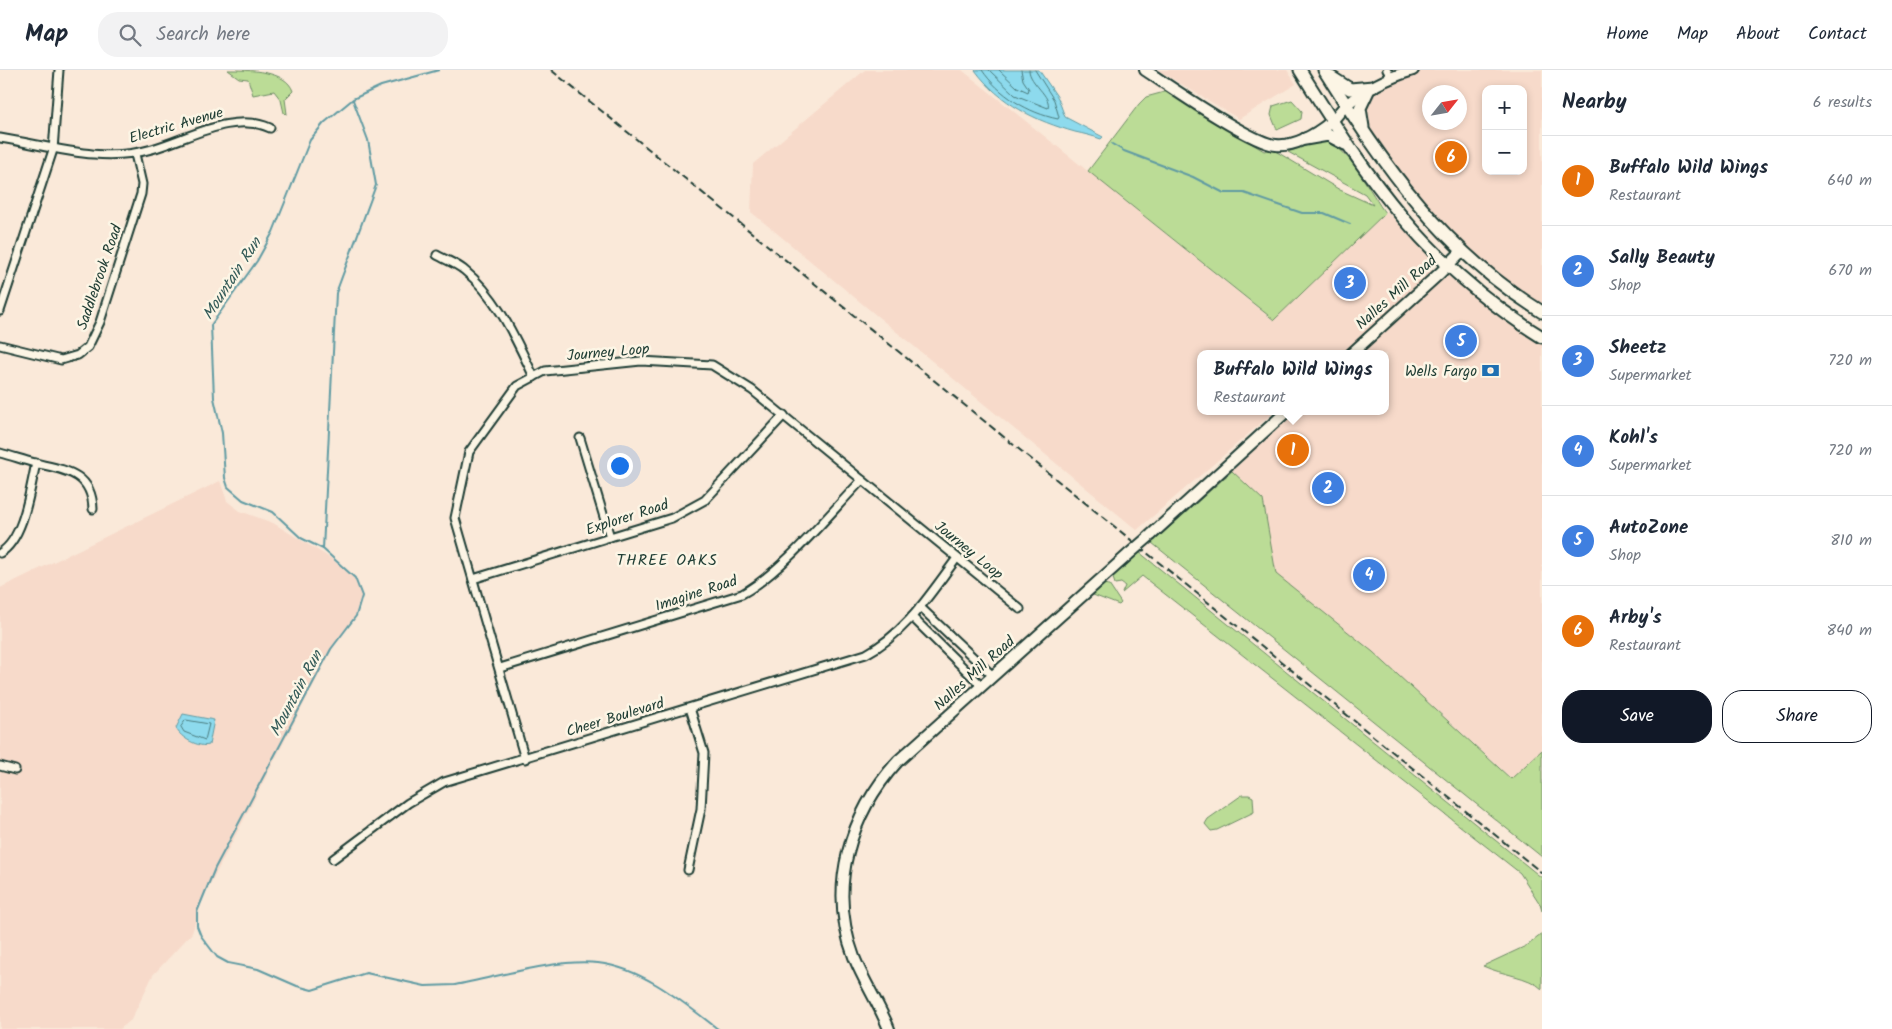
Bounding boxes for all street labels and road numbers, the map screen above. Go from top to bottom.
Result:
street label: Electric Avenue [126,101,226,151]
street label: Saddlebrook Road [71,221,129,333]
street label: Nalles Mill Road [1351,249,1443,336]
street label: Journey Loop [566,337,650,369]
street label: Explorer Road [583,493,672,543]
street label: Journey Loop [929,515,1008,586]
street label: Imagine Road [652,569,741,619]
street label: Nalles Mill Road [929,630,1021,717]
street label: Cheer Boulevard [563,692,668,744]

